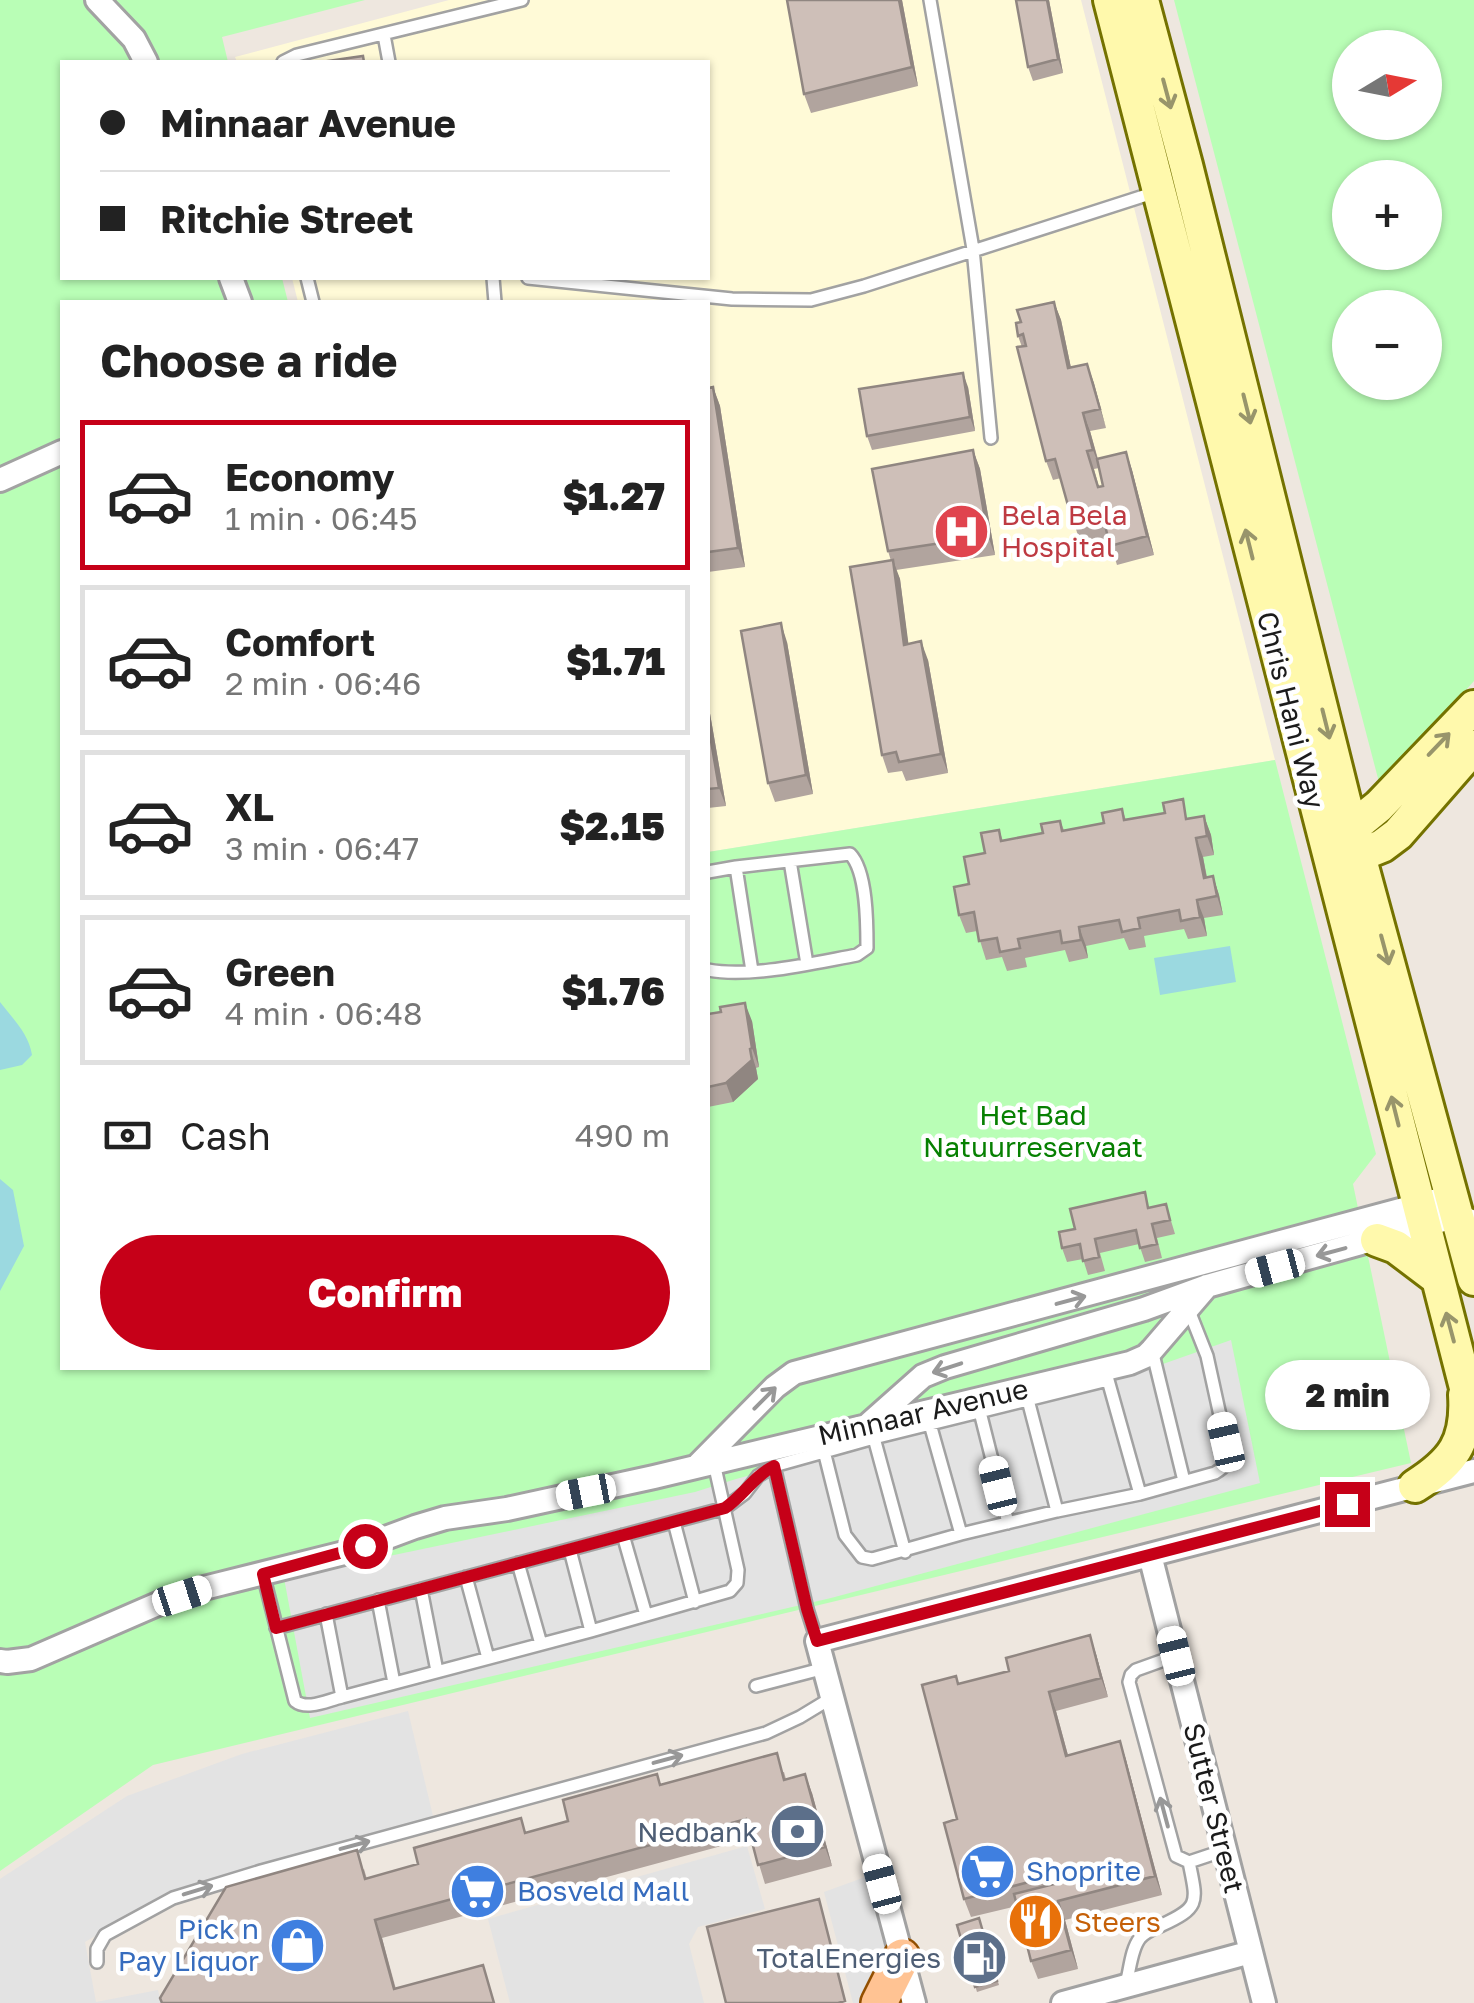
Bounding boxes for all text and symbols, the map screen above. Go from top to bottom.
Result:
north arrow [1332,30,1442,140]
map controls [1332,30,1442,400]
one-way arrow [1158,78,1177,109]
text: Minnaar Avenue [160,100,456,145]
button: + [1332,160,1442,270]
text: Ritchie Street [160,196,414,241]
button: − [1332,290,1442,400]
text: Choose a ride [100,333,398,387]
one-way arrow [1239,392,1257,424]
icon: car [105,450,195,540]
text: Economy [225,454,394,499]
text: $1.27 [563,473,665,518]
place label: Bela Bela Hospital [1001,498,1128,563]
text: 1 min · 06:45 [225,499,418,537]
hospital icon: Bela Bela Hospital [932,501,992,561]
one-way arrow [1239,529,1258,560]
street label: Chris Hani Way [1251,608,1332,812]
icon: car [105,615,195,705]
text: Comfort [225,619,375,664]
text: $1.71 [566,638,665,683]
text: 2 min · 06:46 [225,664,421,702]
one-way arrow [1317,708,1336,739]
one-way arrow [1427,732,1451,756]
icon: car [105,780,195,870]
text: XL [225,784,274,829]
text: $2.15 [559,803,665,848]
text: 3 min · 06:47 [225,829,419,867]
one-way arrow [1377,934,1396,965]
icon: car [105,945,195,1035]
text: Green [225,949,335,994]
text: $1.76 [561,968,665,1013]
text: 4 min · 06:48 [225,994,423,1032]
one-way arrow [1385,1096,1403,1128]
park label: Het Bad Natuurreservaat [923,1098,1143,1163]
icon: cash [100,1108,155,1163]
text: Cash [180,1113,271,1158]
text: 490 m [575,1116,670,1154]
button: Confirm [100,1235,670,1350]
one-way arrow [1316,1244,1347,1263]
car [1242,1246,1308,1290]
one-way arrow [1055,1289,1087,1308]
one-way arrow [1440,1312,1459,1343]
callout: 2 min [1264,1359,1430,1429]
one-way arrow [932,1360,964,1378]
street label: Minnaar Avenue [815,1371,1031,1452]
text: 2 min [1305,1376,1390,1414]
one-way arrow [753,1386,777,1410]
car [1205,1409,1247,1475]
car [976,1453,1020,1519]
car [554,1472,618,1512]
route end [1325,1482,1370,1527]
route start [343,1524,388,1569]
car [149,1572,215,1620]
car [1154,1623,1198,1689]
street label: Sutter Street [1177,1719,1252,1896]
one-way arrow [652,1749,684,1768]
one-way arrow [1154,1797,1173,1828]
bank icon: Nedbank [767,1802,827,1862]
place label: Nedbank [637,1815,758,1848]
one-way arrow [339,1835,370,1853]
supermarket icon: Shoprite [957,1841,1017,1901]
car [860,1851,904,1917]
place label: Shoprite [1026,1854,1141,1887]
supermarket icon: Bosveld Mall [448,1861,508,1921]
place label: Bosveld Mall [517,1874,689,1907]
one-way arrow [182,1880,213,1898]
restaurant icon: Steers [1005,1892,1065,1952]
place label: Steers [1074,1905,1161,1938]
place label: Pick n Pay Liquor [118,1912,259,1977]
shop icon: Pick n Pay Liquor [268,1915,328,1975]
fuel station icon: TotalEnergies [950,1928,1010,1988]
place label: TotalEnergies [756,1941,941,1974]

